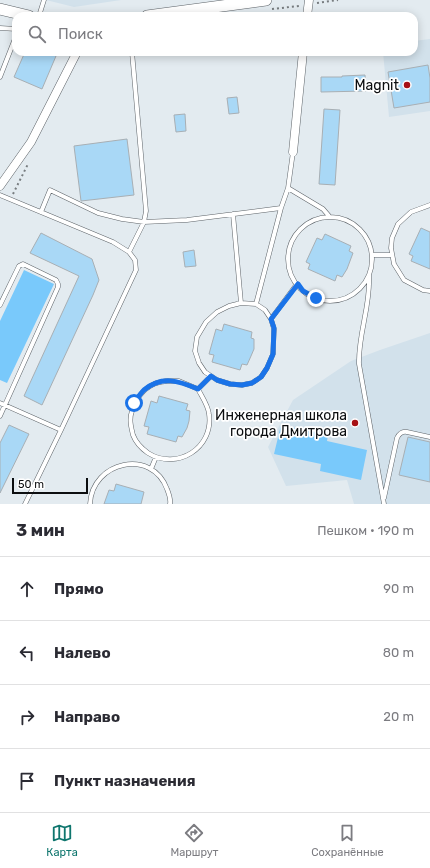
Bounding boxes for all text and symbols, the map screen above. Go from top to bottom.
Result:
search box [12,12,418,56]
icon: search [26,23,48,45]
text: Поиск [58,25,103,43]
place label: Magnit [354,77,400,94]
marker: Magnit [402,80,412,90]
route end [307,289,325,307]
route start [125,394,143,412]
place label: Инженерная школа города Дмитрова [215,407,347,440]
marker: Инженерная школа города Дмитрова [350,418,360,428]
scale bar [12,476,88,495]
text: 50 m [18,478,44,491]
text: 3 мин [16,520,65,540]
text: Пешком · 190 m [317,523,414,538]
icon: ahead [16,578,38,600]
text: Прямо [54,580,104,598]
text: 90 m [383,581,414,596]
icon: left [16,642,38,664]
text: Налево [54,644,111,662]
text: 80 m [383,645,414,660]
icon: right [16,706,38,728]
text: Направо [54,708,120,726]
text: 20 m [383,709,414,724]
icon: arrive [16,770,38,792]
text: Пункт назначения [54,772,196,790]
tab: Карта [46,822,78,859]
tab: Маршрут [170,822,218,859]
tab: Сохранённые [311,822,384,859]

